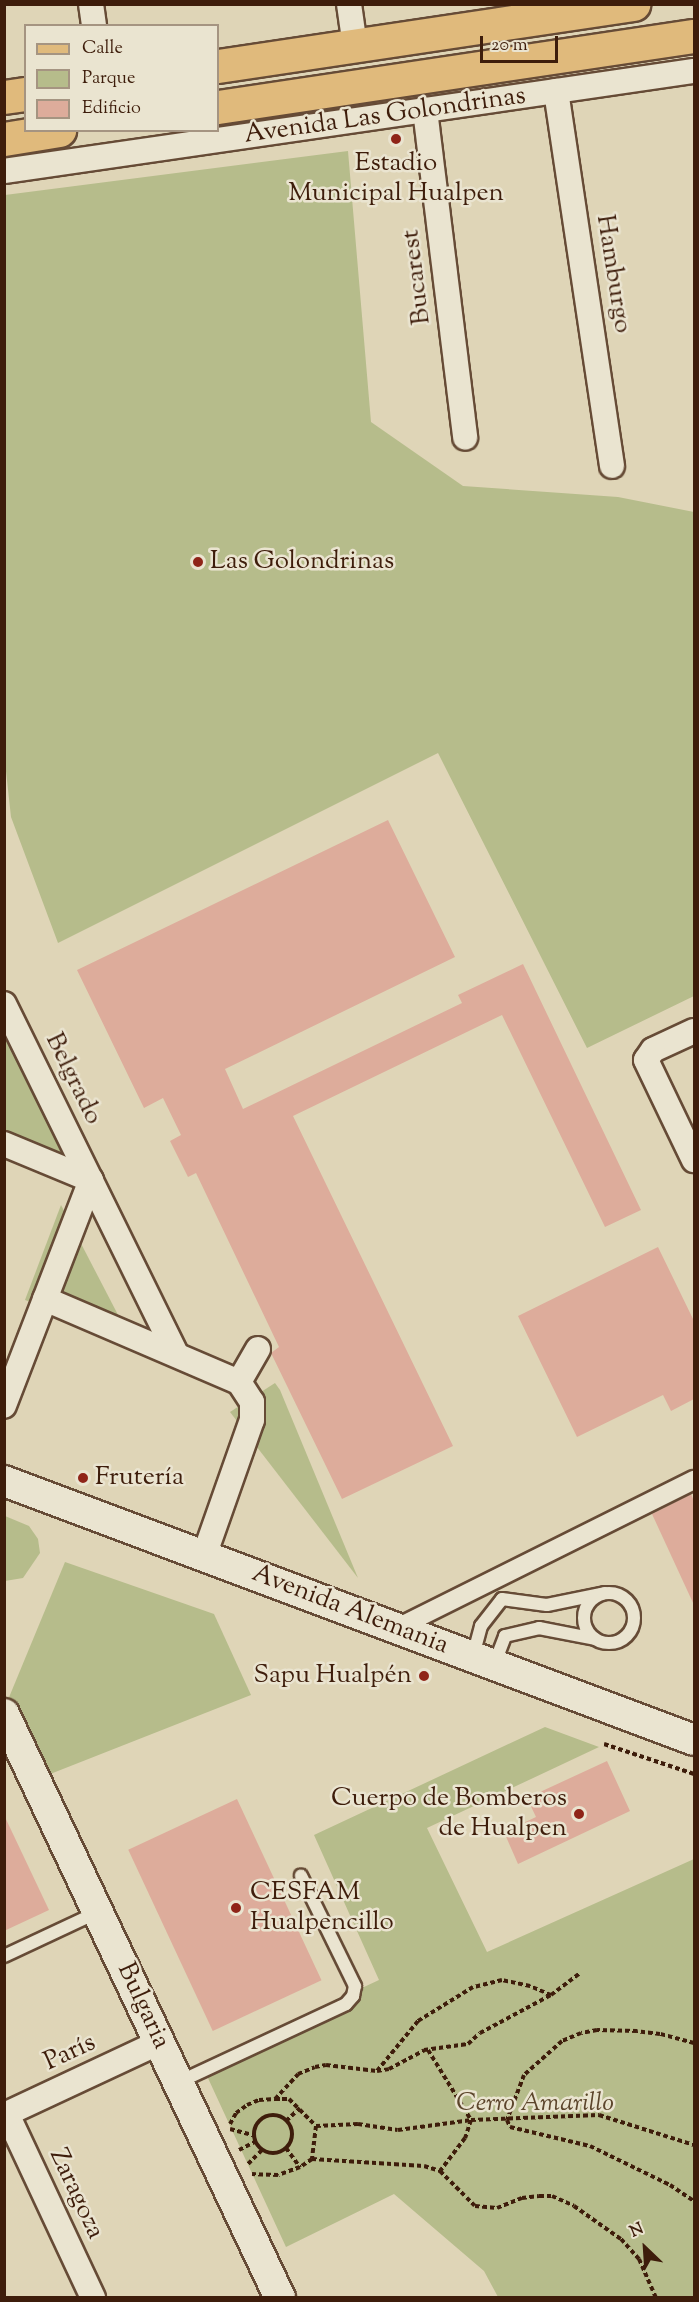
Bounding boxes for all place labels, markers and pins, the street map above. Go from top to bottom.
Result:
marker: Estadio Municipal Hualpen [389,132,403,146]
place label: Estadio Municipal Hualpen [288,148,504,210]
place label: Las Golondrinas [210,546,394,578]
marker: Las Golondrinas [191,555,205,569]
place label: Frutería [95,1462,184,1494]
marker: Frutería [76,1471,90,1485]
place label: Sapu Hualpén [253,1660,412,1692]
marker: Sapu Hualpén [417,1669,431,1683]
place label: Cuerpo de Bomberos de Hualpen [331,1783,567,1844]
marker: Cuerpo de Bomberos de Hualpen [572,1807,586,1821]
place label: CESFAM Hualpencillo [250,1877,394,1938]
marker: CESFAM Hualpencillo [227,1899,245,1917]

